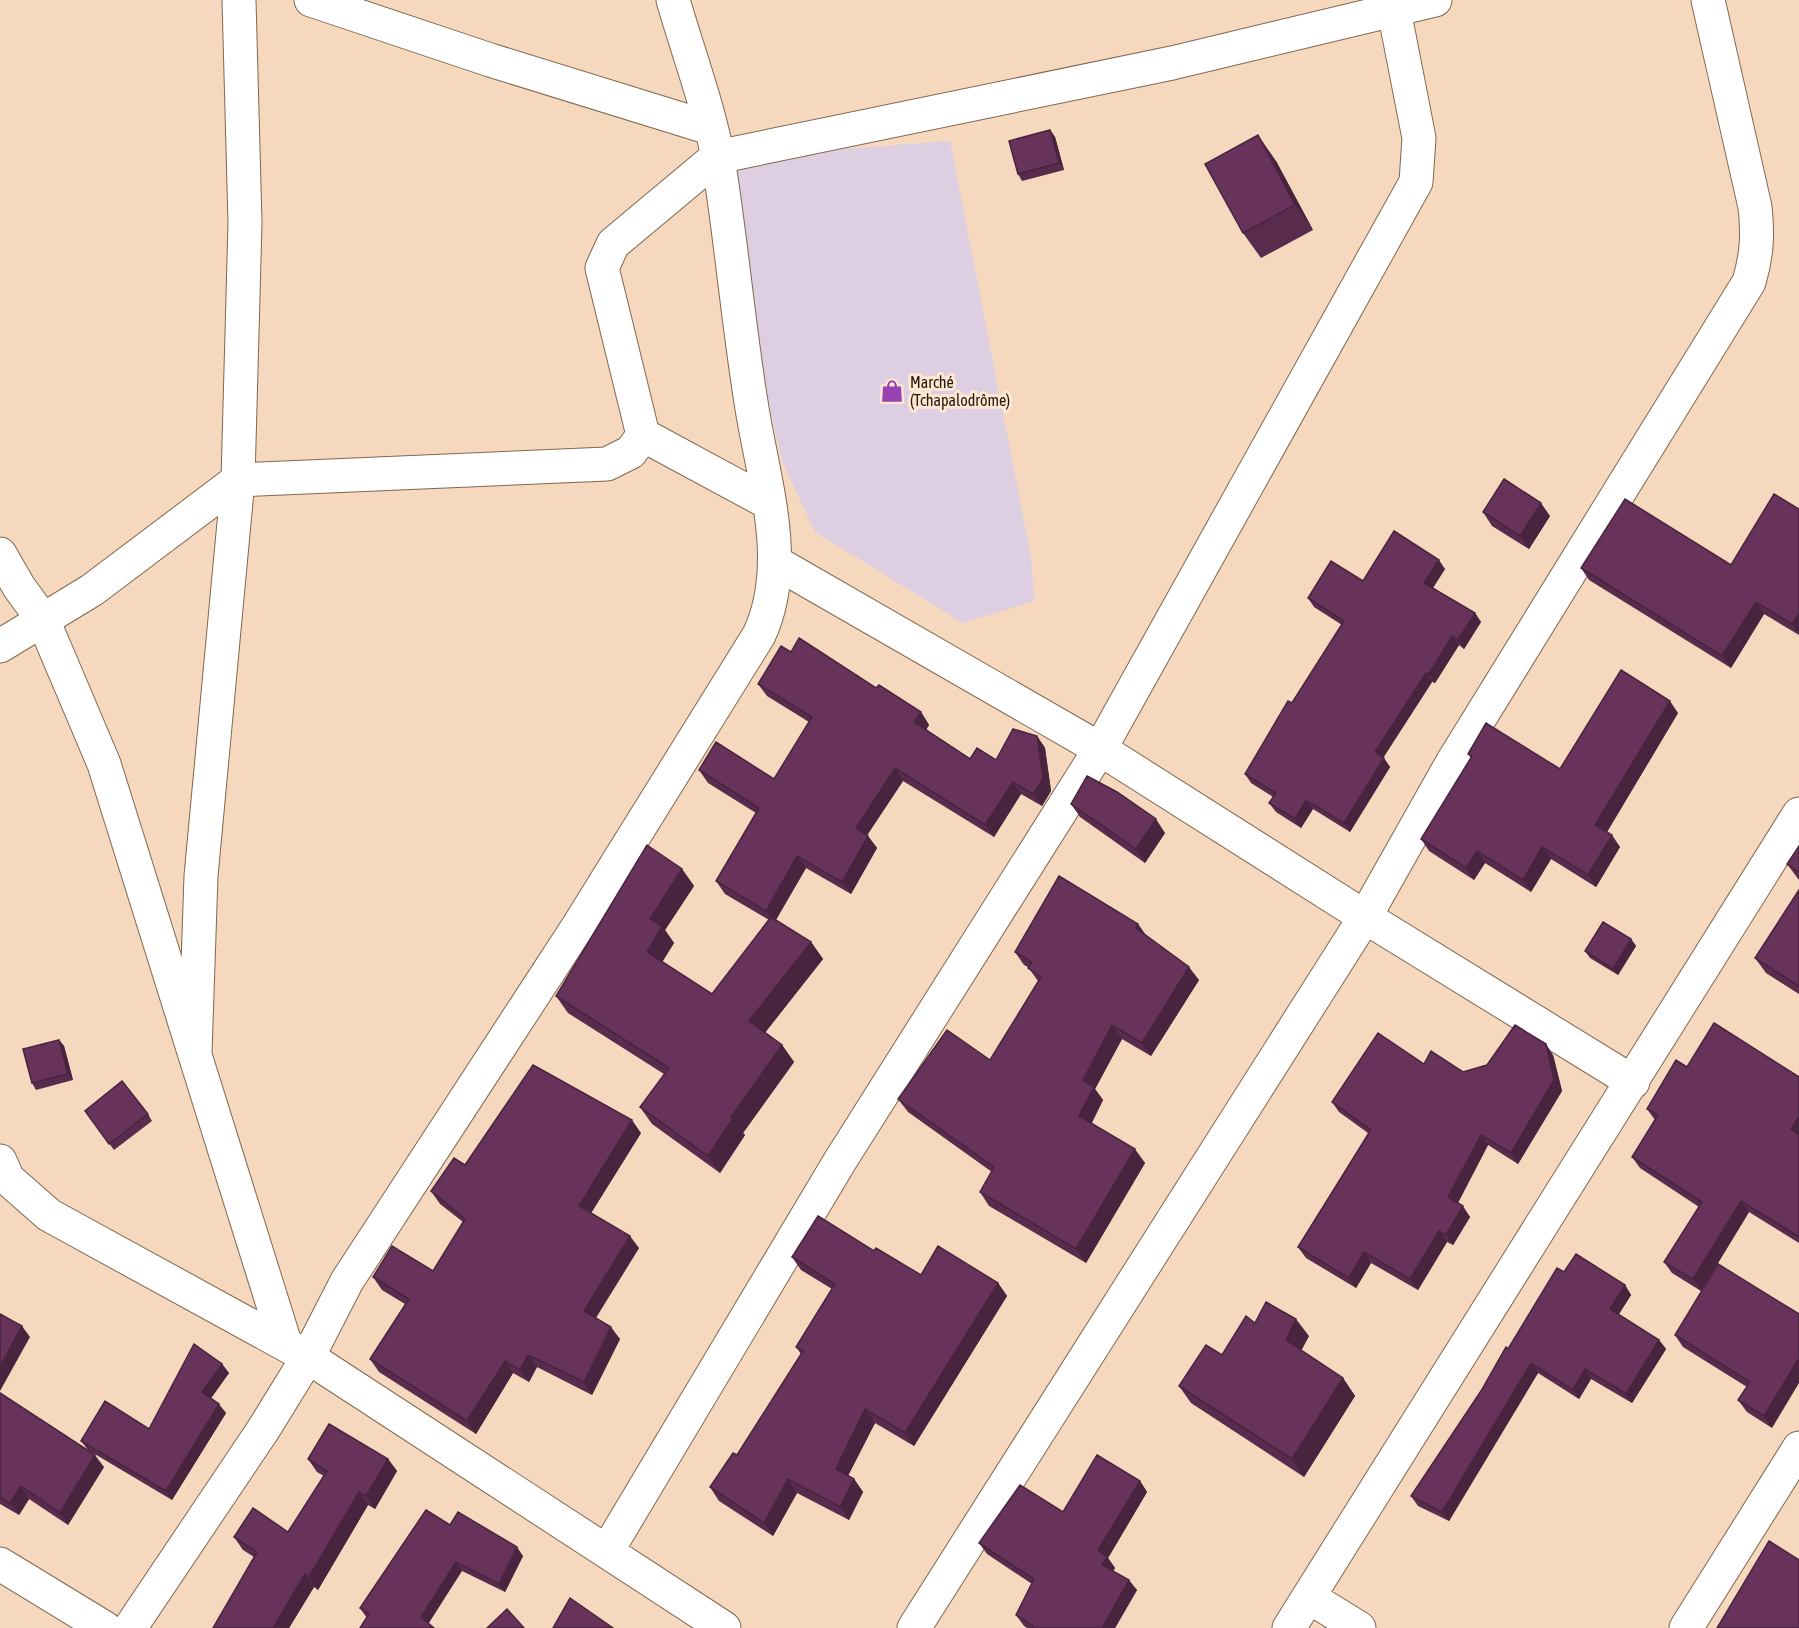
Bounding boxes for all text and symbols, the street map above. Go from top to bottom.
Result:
place label: Marché (Tchapalodrôme) [910,373,1010,410]
shop icon: Marché (Tchapalodrôme) [879,378,905,404]

